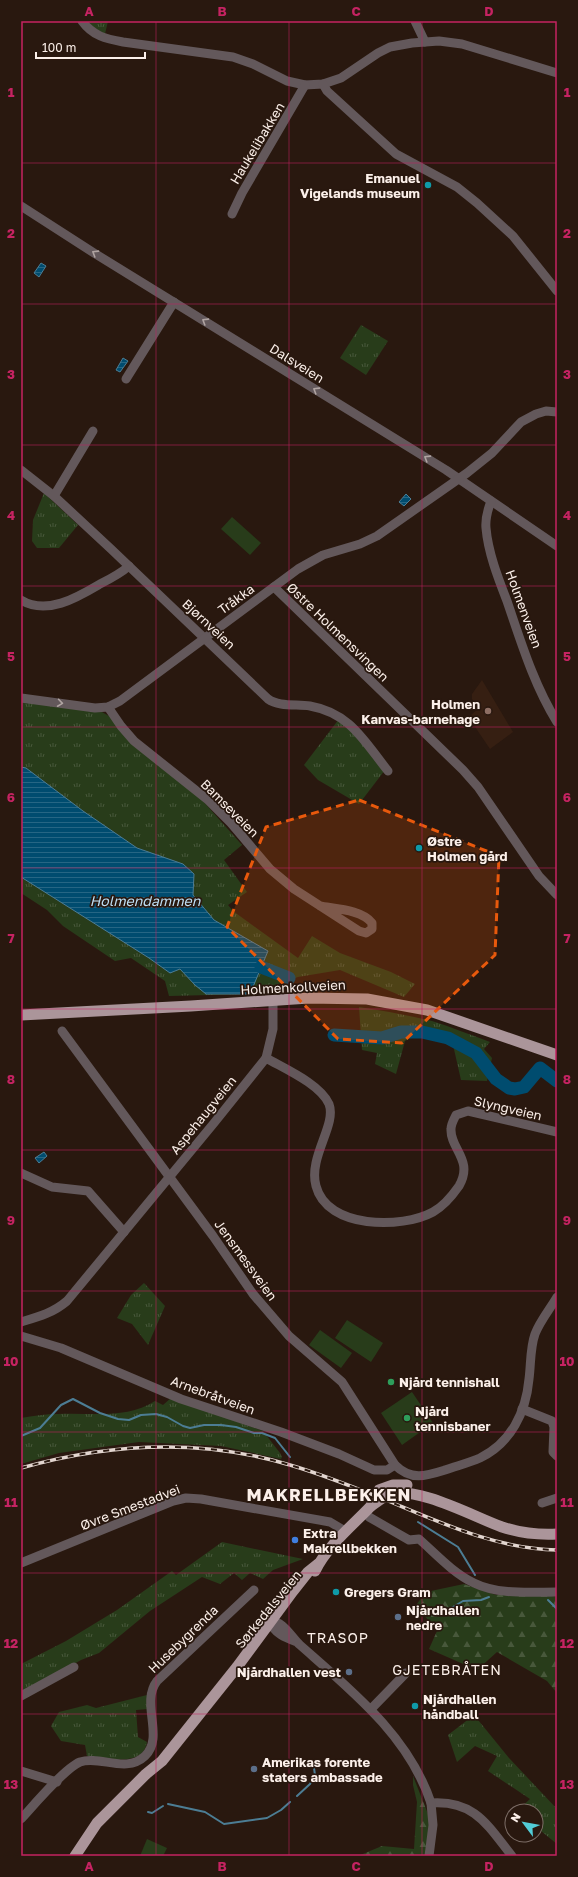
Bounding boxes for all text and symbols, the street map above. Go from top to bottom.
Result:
text: A [84,3,94,19]
text: B [217,3,227,19]
text: C [351,3,361,19]
text: D [484,3,494,19]
scale bar [36,34,145,60]
text: 100 m [42,40,76,55]
text: 1 [8,84,15,100]
text: 1 [564,84,571,100]
street label: Haukelibakken [226,99,288,187]
place label: Emanuel Vigelands museum [300,170,421,201]
marker: Emanuel Vigelands museum [423,180,433,190]
text: 2 [7,225,15,241]
text: 2 [563,225,571,241]
one-way arrow [92,250,99,258]
one-way arrow [202,319,209,326]
street label: Dalsveien [267,340,327,386]
text: 3 [7,366,15,382]
text: 3 [563,366,571,382]
one-way arrow [313,387,320,394]
one-way arrow [424,455,431,462]
text: 4 [7,507,15,523]
text: 4 [563,507,571,523]
street label: Holmenveien [502,568,546,650]
street label: Østre Holmensvingen [284,579,392,685]
street label: Tråkka [215,580,257,618]
street label: Bjørnveien [179,596,239,652]
text: 5 [7,648,15,664]
text: 5 [563,648,571,664]
place label: Holmen Kanvas-barnehage [361,696,480,727]
one-way arrow [57,698,63,707]
marker: Holmen Kanvas-barnehage [483,706,493,716]
street label: Bamseveien [198,776,262,840]
text: 6 [7,789,15,805]
text: 6 [563,789,571,805]
place label: Østre Holmen gård [427,833,508,864]
marker: Østre Holmen gård [414,843,424,853]
water label: Holmendammen [90,892,202,909]
text: 7 [7,930,15,946]
text: 7 [563,930,571,946]
street label: Holmenkollveien [240,976,346,998]
text: 8 [7,1071,15,1087]
text: 8 [563,1071,571,1087]
street label: Aspehaugveien [167,1073,239,1157]
street label: Slyngveien [473,1092,543,1124]
text: 9 [7,1212,15,1228]
text: 9 [563,1212,571,1228]
street label: Jensmessveien [211,1216,281,1304]
text: 10 [3,1353,19,1369]
text: 10 [559,1353,575,1369]
street label: Arnebråtveien [169,1372,257,1418]
place label: Njård tennishall [399,1374,500,1390]
marker: Njård tennishall [386,1377,396,1387]
place label: Njård tennisbaner [415,1403,491,1434]
marker: Njård tennisbaner [402,1413,412,1423]
street label: Øvre Smestadvei [78,1481,182,1533]
district label: MAKRELLBEKKEN [246,1484,412,1505]
text: 11 [4,1494,18,1510]
text: 11 [560,1494,574,1510]
place label: Extra Makrellbekken [303,1525,397,1556]
marker: Extra Makrellbekken [290,1535,300,1545]
street label: Sørkedalsveien [232,1567,304,1651]
place label: Gregers Gram [344,1584,431,1600]
marker: Gregers Gram [331,1587,341,1597]
street label: Husebygrenda [145,1602,221,1676]
place label: Njårdhallen nedre [406,1602,480,1633]
marker: Njårdhallen nedre [393,1612,403,1622]
district label: TRASOP [307,1629,369,1646]
text: 12 [4,1635,18,1651]
text: 12 [560,1635,574,1651]
district label: GJETEBRÅTEN [392,1661,502,1678]
place label: Njårdhallen vest [237,1664,341,1680]
marker: Njårdhallen vest [344,1667,354,1677]
place label: Njårdhallen håndball [423,1691,497,1722]
marker: Njårdhallen håndball [410,1701,420,1711]
place label: Amerikas forente staters ambassade [262,1754,383,1785]
marker: Amerikas forente staters ambassade [249,1764,259,1774]
text: 13 [4,1776,18,1792]
text: 13 [560,1776,574,1792]
north arrow [504,1803,544,1843]
text: N [507,1810,523,1824]
text: A [84,1858,94,1874]
text: B [217,1858,227,1874]
text: C [351,1858,361,1874]
text: D [484,1858,494,1874]

